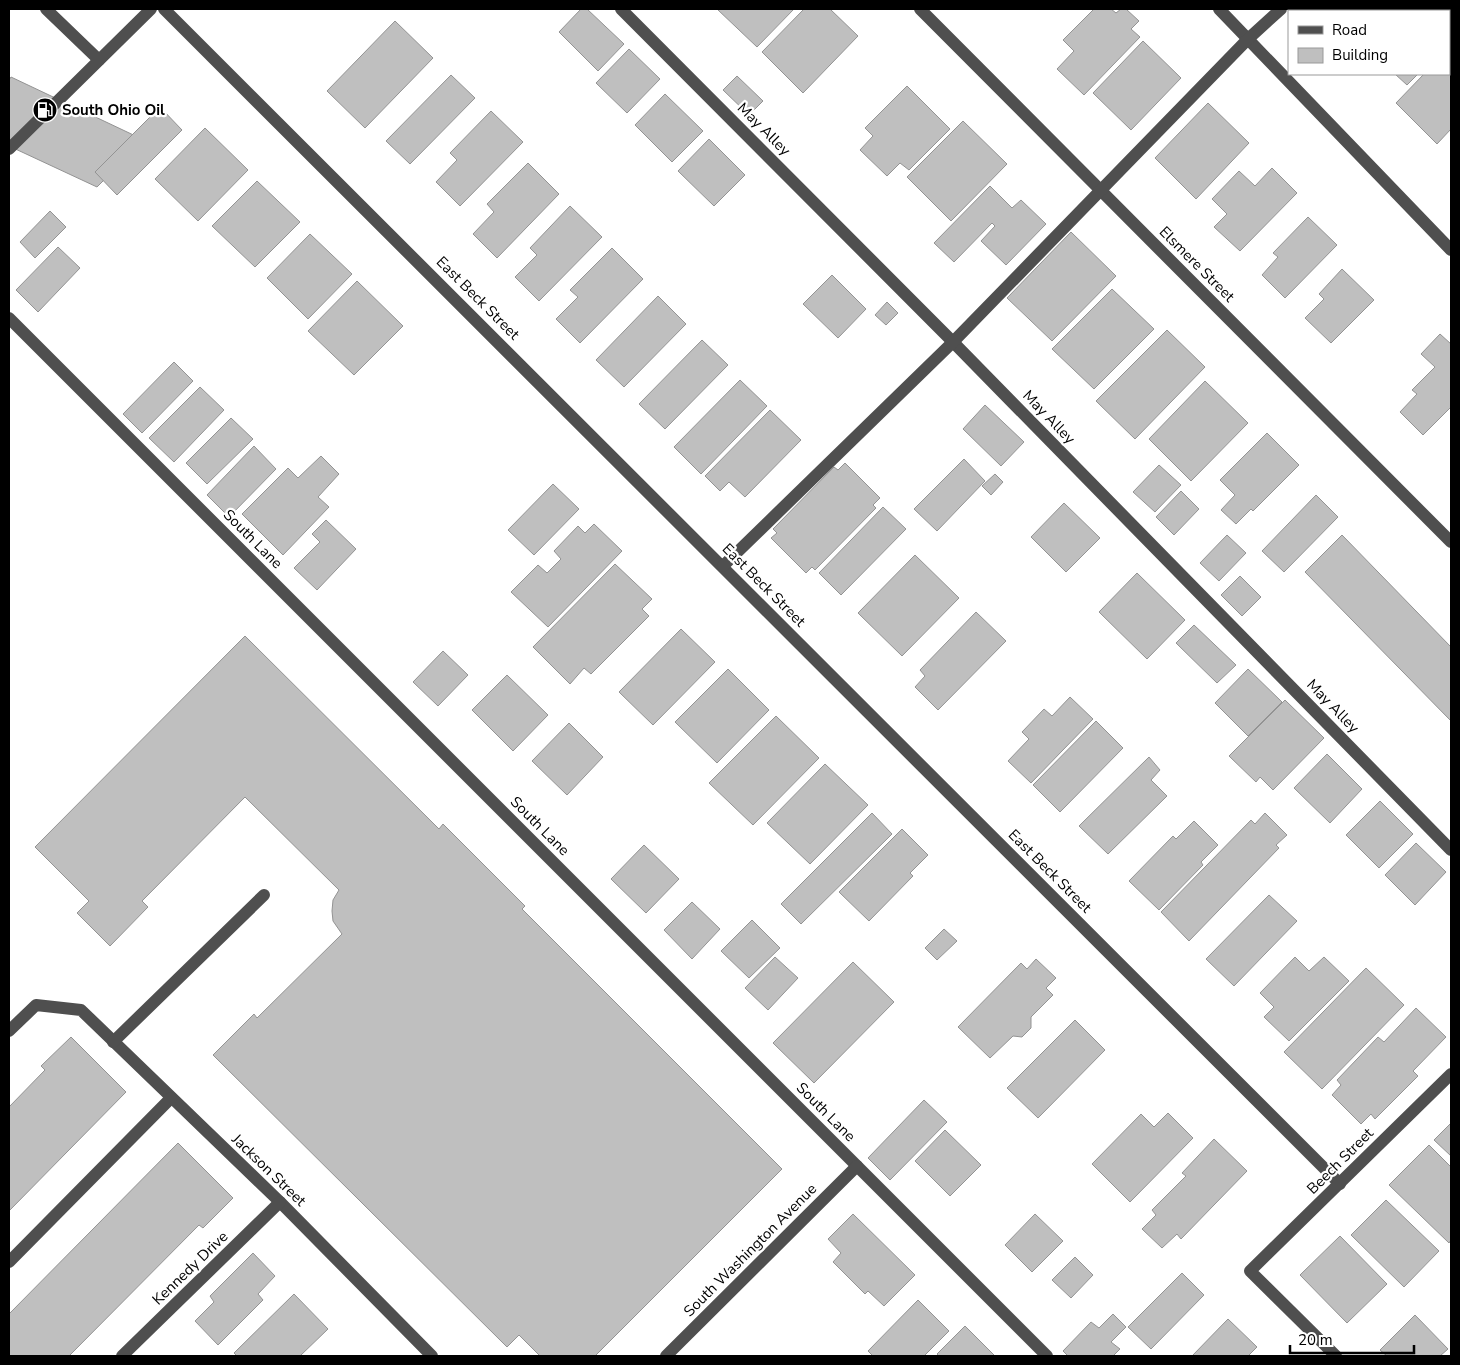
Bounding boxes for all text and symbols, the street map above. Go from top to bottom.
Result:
legend [1288,10,1450,75]
text: Road [1332,20,1367,40]
text: Building [1332,45,1388,65]
fuel station icon: South Ohio Oil [32,97,58,123]
street label: May Alley [733,98,795,160]
place label: South Ohio Oil [62,100,165,120]
street label: Elsmere Street [1155,222,1240,307]
street label: East Beck Street [432,252,525,345]
street label: May Alley [1018,386,1080,448]
street label: South Lane [219,505,287,573]
street label: East Beck Street [718,539,811,632]
street label: May Alley [1302,675,1364,737]
street label: South Lane [506,792,574,860]
street label: East Beck Street [1004,825,1097,918]
street label: South Lane [792,1078,860,1146]
street label: Beech Street [1302,1123,1378,1199]
street label: Jackson Street [227,1129,311,1211]
street label: South Washington Avenue [679,1179,821,1321]
street label: Kennedy Drive [148,1227,232,1309]
scale bar [1290,1322,1414,1354]
text: 20 m [1298,1330,1333,1350]

